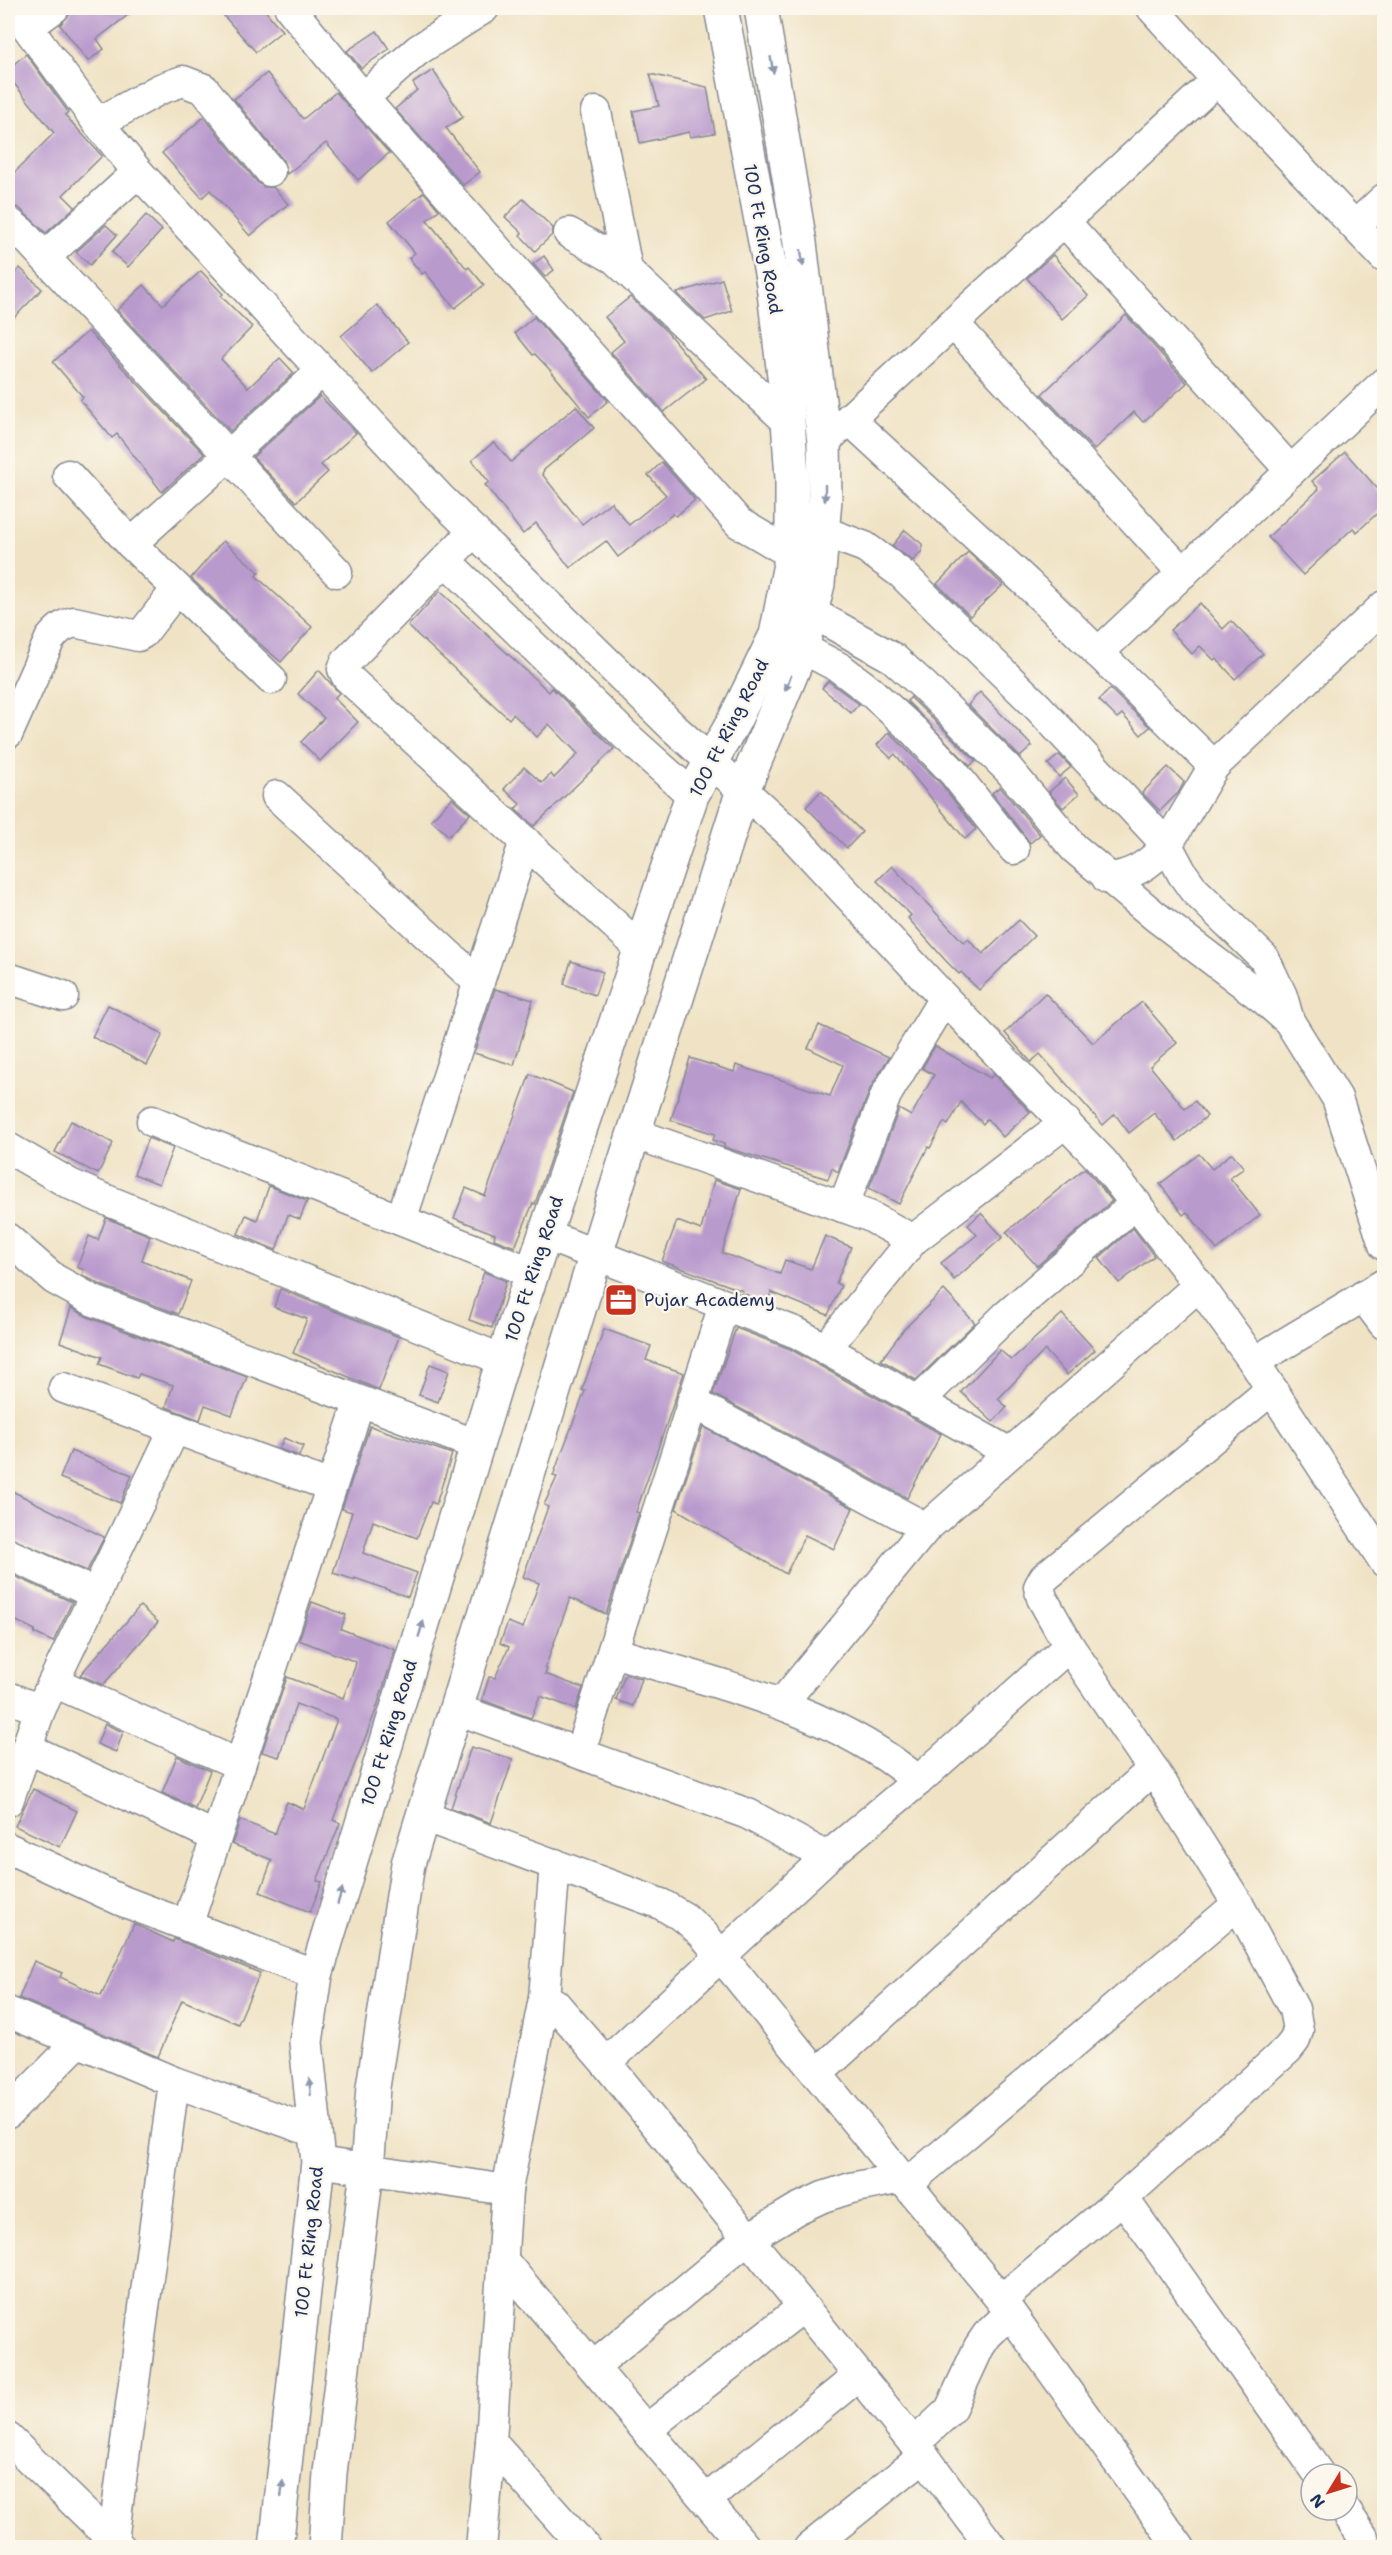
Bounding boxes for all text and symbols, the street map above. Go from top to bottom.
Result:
one-way arrow [768,56,777,75]
street label: 100 Ft Ring Road [738,162,788,316]
one-way arrow [797,248,806,267]
one-way arrow [820,484,830,503]
street label: 100 Ft Ring Road [684,655,774,801]
one-way arrow [782,675,792,693]
street label: 100 Ft Ring Road [499,1193,569,1345]
office icon: Pujar Academy [603,1282,639,1318]
place label: Pujar Academy [644,1288,775,1312]
one-way arrow [417,1620,426,1638]
street label: 100 Ft Ring Road [355,1657,423,1809]
one-way arrow [336,1887,345,1905]
one-way arrow [305,2077,315,2096]
street label: 100 Ft Ring Road [289,2165,329,2319]
north arrow [1299,2462,1359,2522]
one-way arrow [277,2480,287,2499]
text: N [1305,2489,1330,2512]

